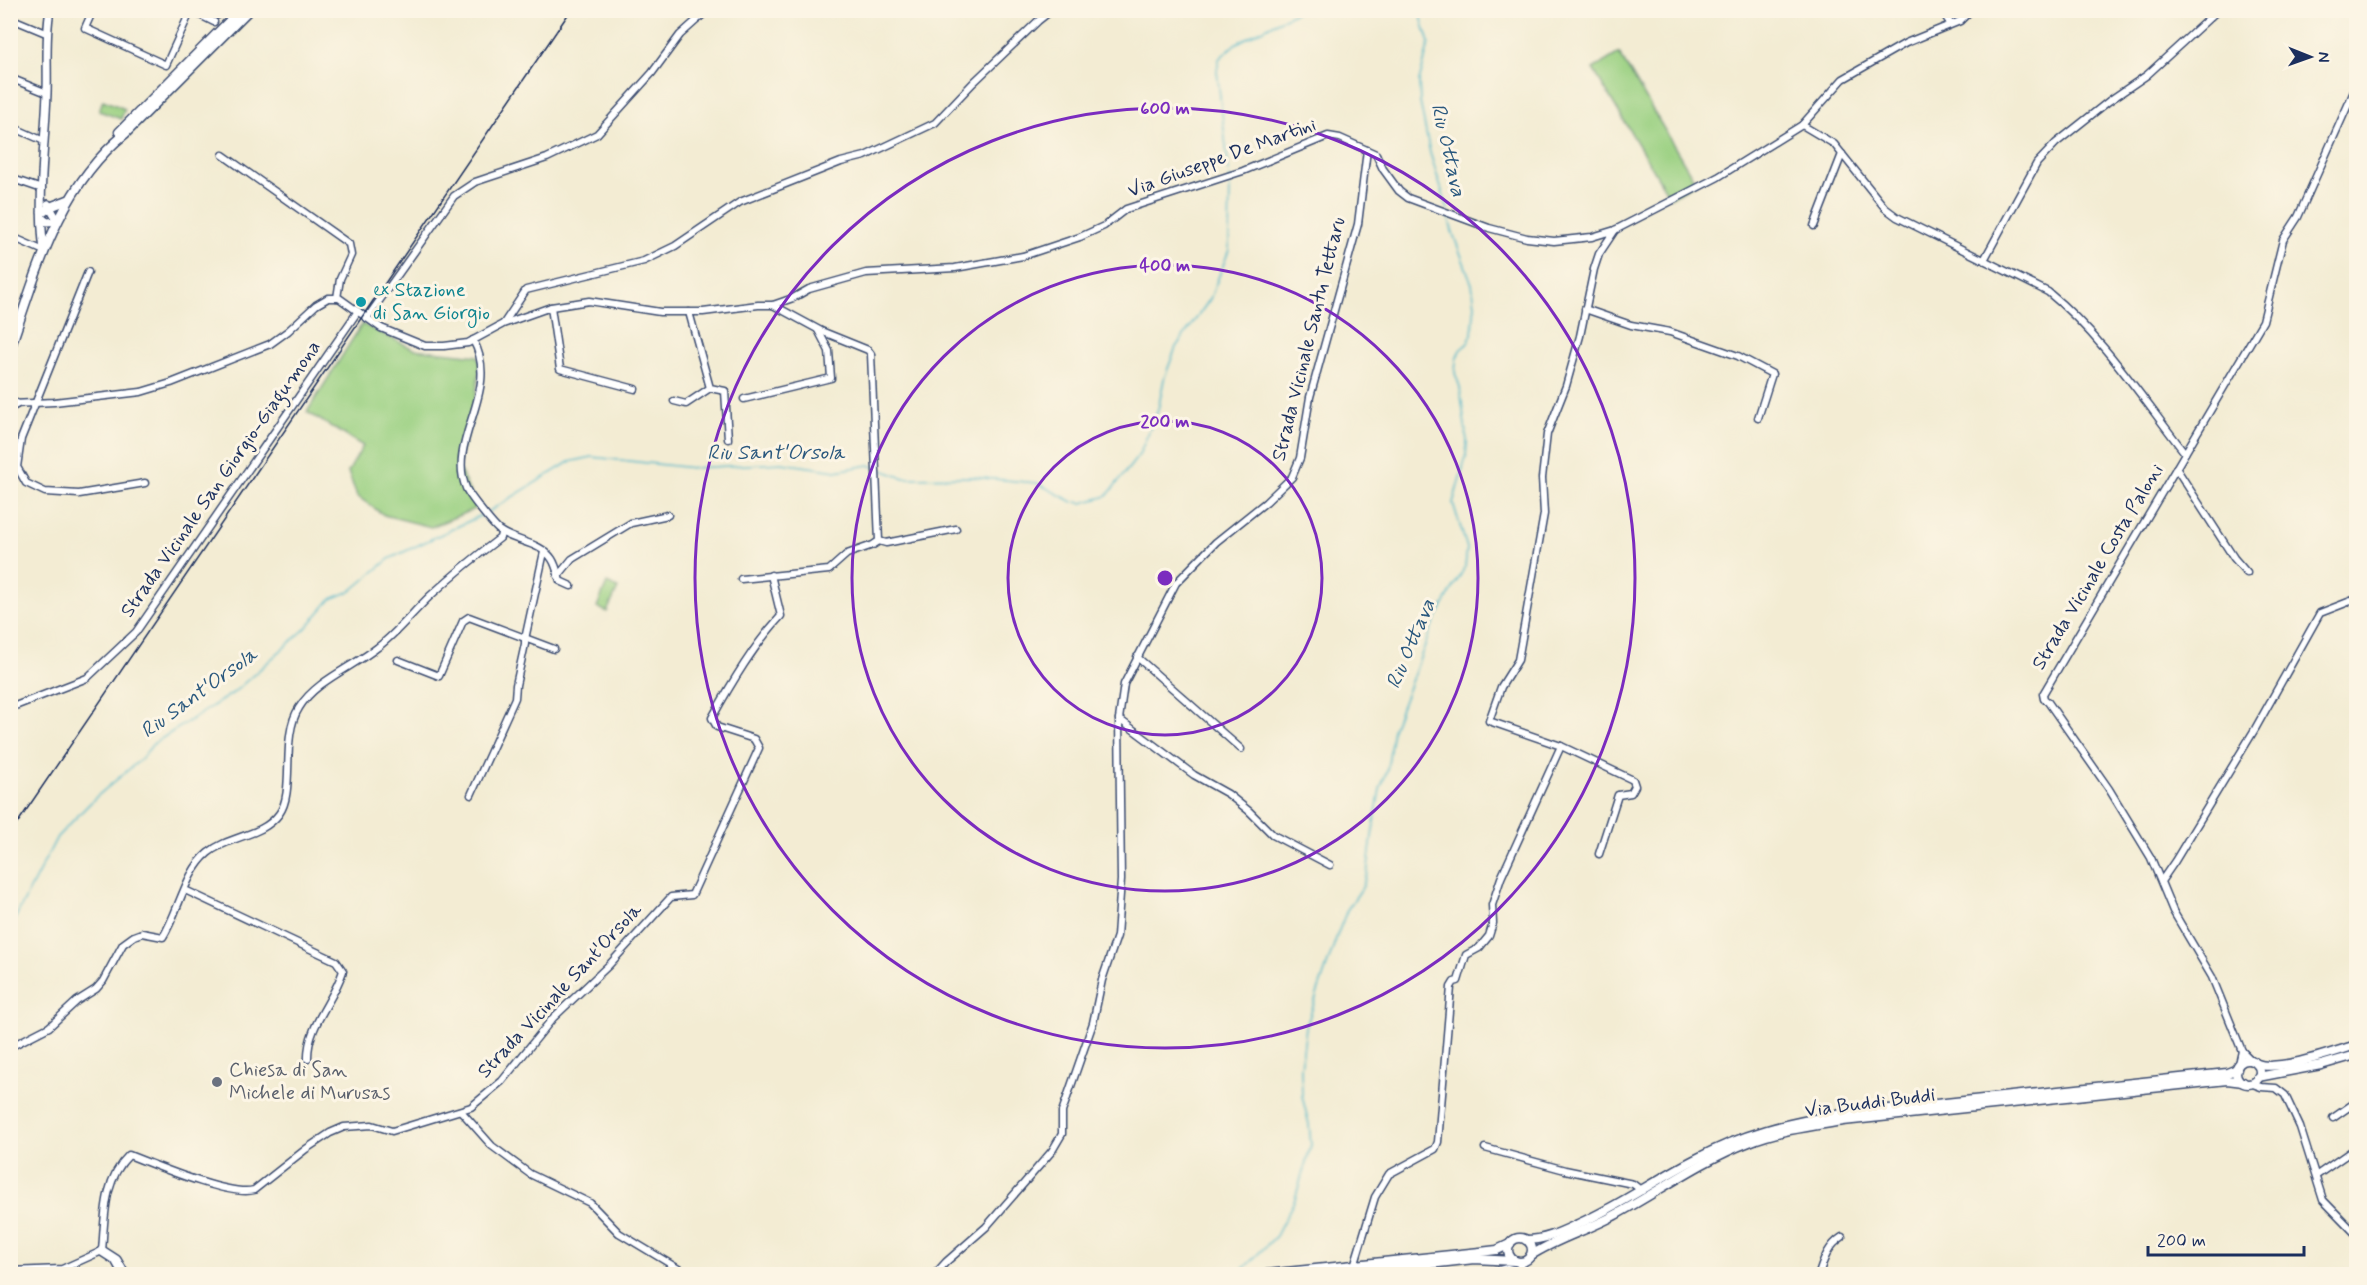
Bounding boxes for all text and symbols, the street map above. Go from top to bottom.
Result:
north arrow [2280,27,2340,87]
text: N [2313,52,2334,63]
text: 600 m [1140,97,1190,121]
water label: Riu Ottava [1424,101,1472,199]
street label: Via Giuseppe De Martini [1124,111,1320,205]
street label: Strada Vicinale Santu Tettaru [1266,214,1352,464]
text: 400 m [1140,254,1190,278]
place label: ex Stazione di San Giorgio [373,277,490,328]
marker: ex Stazione di San Giorgio [354,295,368,309]
street label: Strada Vicinale San Giorgio-Giagumona [115,335,329,624]
text: 200 m [1140,410,1190,434]
water label: Riu Sant'Orsola [707,439,846,467]
street label: Strada Vicinale Costa Paloni [2026,459,2170,675]
centre of rings [1155,568,1175,588]
water label: Riu Ottava [1380,595,1442,693]
water label: Riu Sant'Orsola [135,640,264,745]
street label: Strada Vicinale Sant'Orsola [472,897,649,1084]
place label: Chiesa di San Michele di Murusas [229,1057,391,1107]
marker: Chiesa di San Michele di Murusas [210,1075,224,1089]
street label: Via Buddi Buddi [1803,1082,1937,1124]
scale bar [2148,1219,2304,1257]
text: 200 m [2157,1229,2206,1253]

